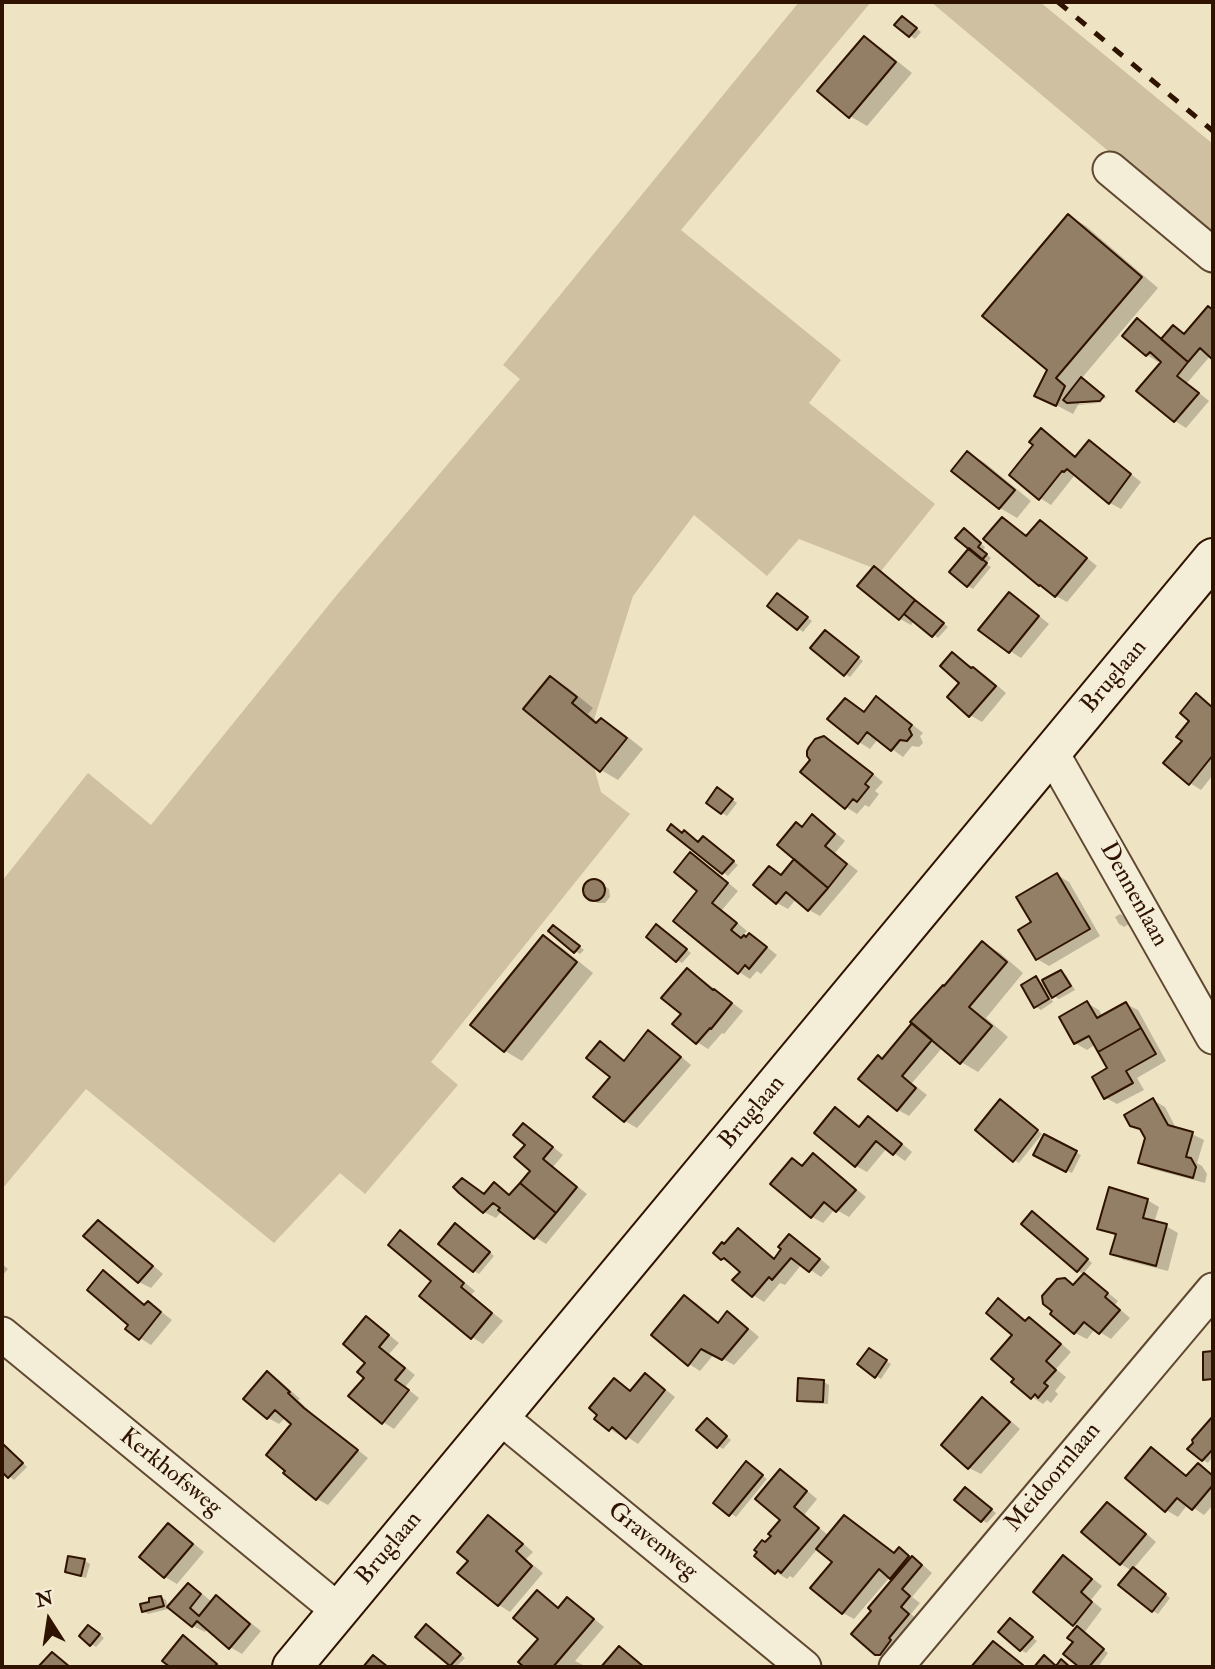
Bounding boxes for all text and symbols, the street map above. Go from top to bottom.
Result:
street label: Bruglaan [1076,634,1154,720]
street label: Dennenlaan [1093,838,1173,952]
street label: Bruglaan [714,1070,792,1156]
street label: Meidoornlaan [1000,1418,1108,1538]
street label: Kerkhofsweg [113,1423,227,1523]
street label: Gravenweg [601,1497,703,1587]
street label: Bruglaan [351,1506,429,1592]
north arrow [14,1585,84,1655]
text: N [34,1586,55,1613]

